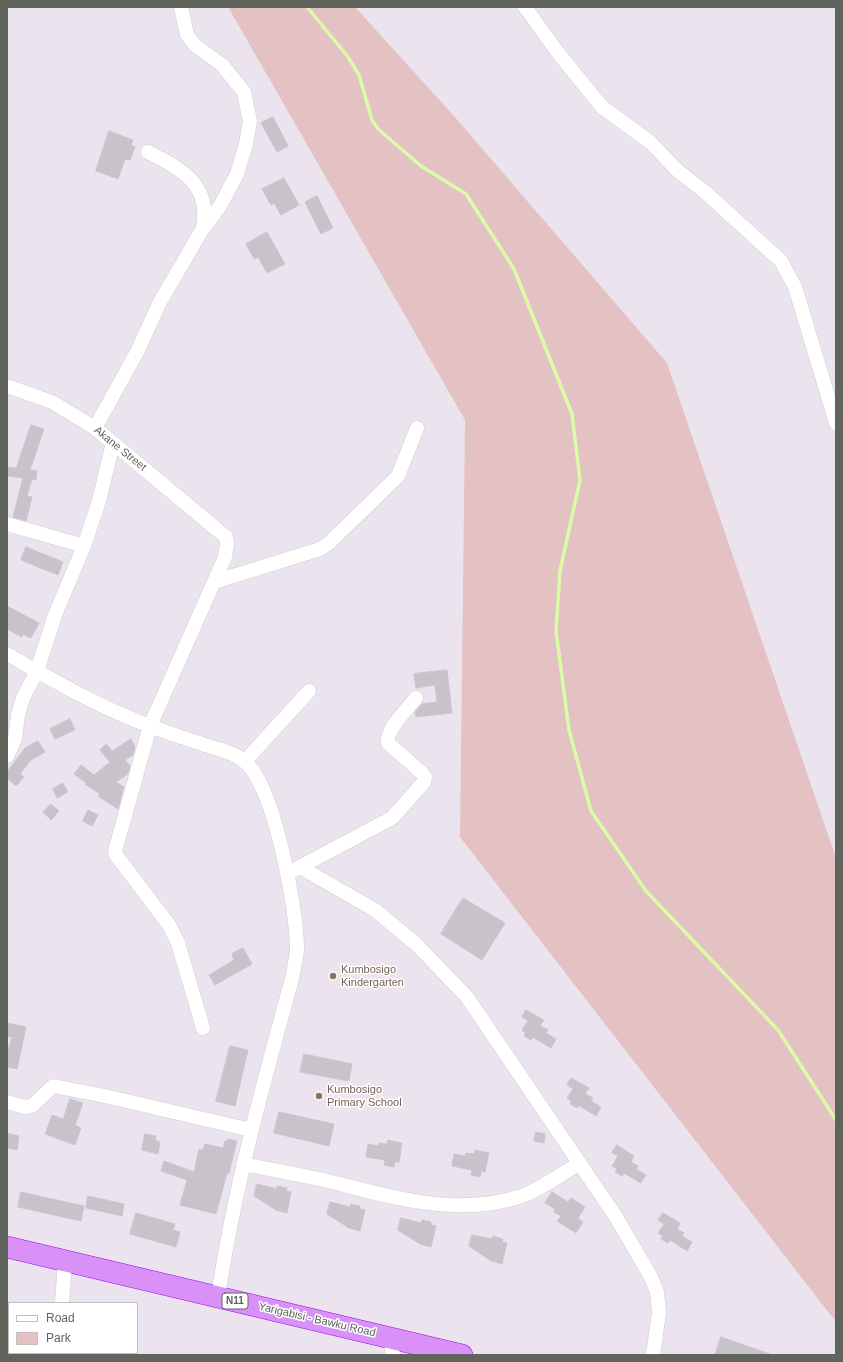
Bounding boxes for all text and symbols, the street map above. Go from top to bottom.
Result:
street label: Akane Street [91,424,149,474]
place label: Kumbosigo Kindergarten [341,963,404,989]
marker: Kumbosigo Kindergarten [328,971,338,981]
place label: Kumbosigo Primary School [327,1083,402,1109]
marker: Kumbosigo Primary School [314,1091,324,1101]
road number: N11 [222,1293,248,1309]
street label: Yarigabisi - Bawku Road [257,1300,377,1340]
legend [8,1302,138,1354]
text: Road [46,1311,75,1325]
text: Park [46,1331,71,1345]

